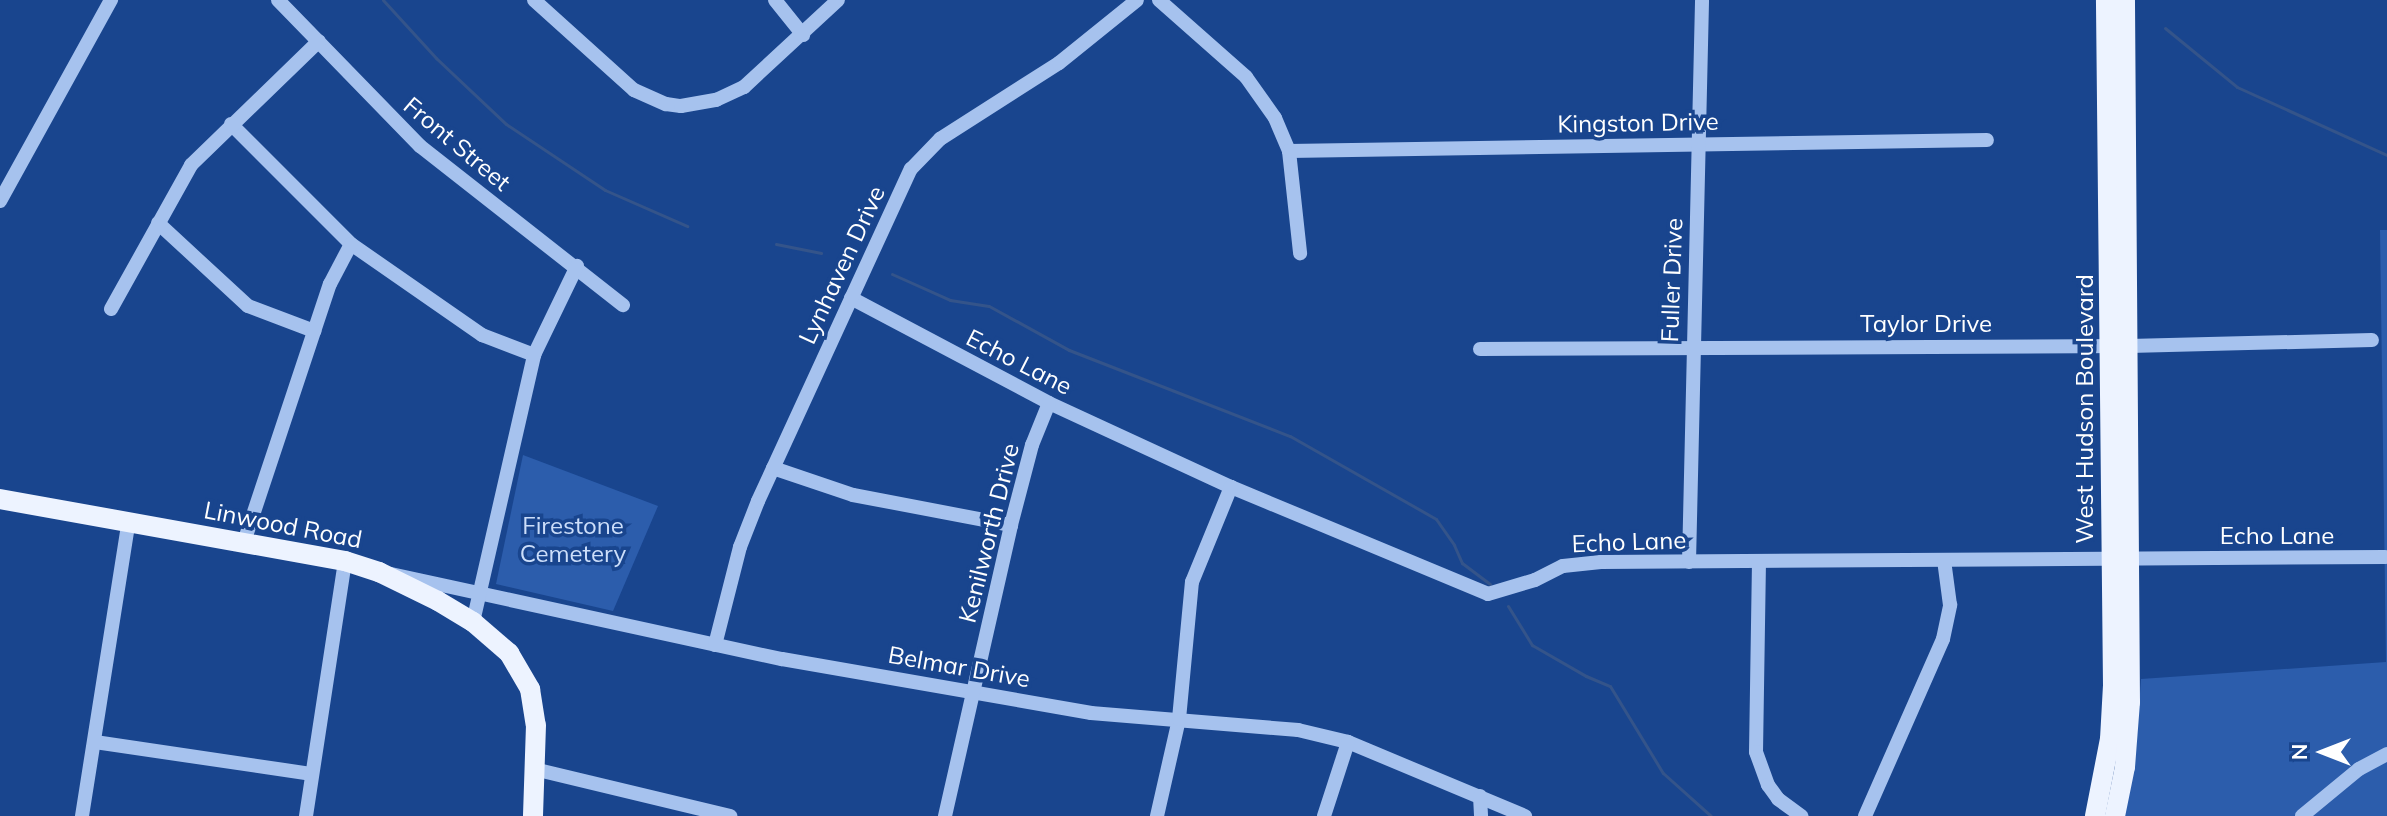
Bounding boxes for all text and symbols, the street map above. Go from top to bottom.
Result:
street label: Front Street [398,91,516,197]
street label: Kingston Drive [1557,107,1719,139]
street label: Lynhaven Drive [793,181,891,349]
street label: Fuller Drive [1655,217,1689,343]
street label: West Hudson Boulevard [2071,274,2099,544]
street label: Taylor Drive [1860,310,1992,338]
street label: Echo Lane [961,323,1077,401]
street label: Kenilworth Drive [953,440,1025,626]
street label: Linwood Road [202,496,364,554]
park label: Firestone Cemetery [520,512,626,568]
street label: Echo Lane [2220,522,2334,550]
street label: Echo Lane [1571,526,1687,558]
street label: Belmar Drive [886,640,1032,694]
north arrow [2283,712,2363,792]
text: N [2285,744,2313,760]

